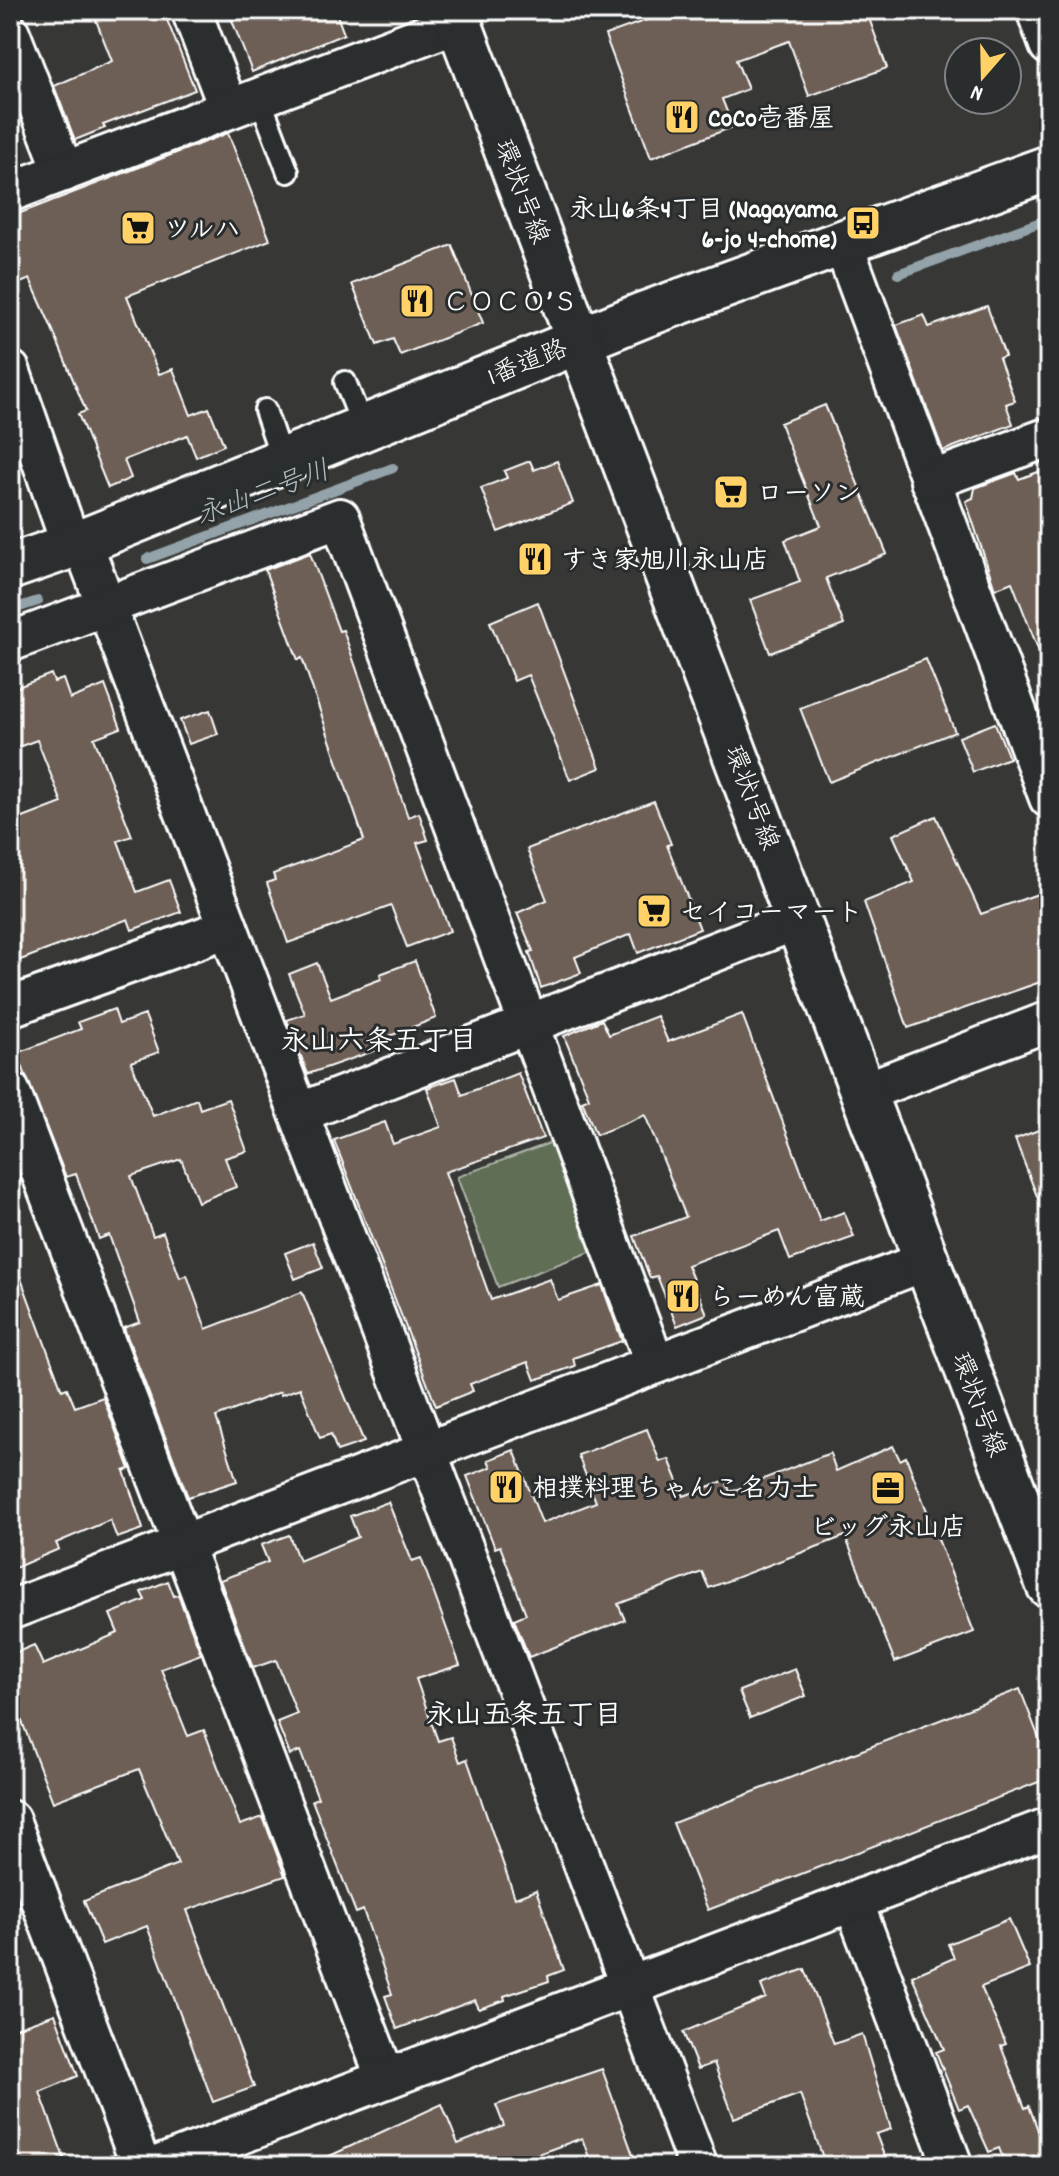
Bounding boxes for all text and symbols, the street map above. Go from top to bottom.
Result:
north arrow [943,36,1023,116]
text: N [967,75,988,108]
restaurant icon: CoCo壱番屋 [663,98,701,136]
place label: CoCo壱番屋 [708,102,835,139]
street label: 環状1号線 [483,134,557,250]
place label: 永山6条4丁目 (Nagayama 6-jo 4-chome) [570,193,838,260]
bus stop icon: 永山6条4丁目 (Nagayama 6-jo 4-chome) [844,204,882,242]
supermarket icon: ツルハ [119,209,157,247]
place label: ツルハ [164,213,240,250]
restaurant icon: ＣＯＣＯ’Ｓ [398,282,436,320]
place label: ＣＯＣＯ’Ｓ [443,286,578,323]
street label: 1番道路 [483,331,574,397]
water label: 永山二号川 [191,453,336,538]
supermarket icon: ローソン [712,473,750,511]
place label: ローソン [757,477,861,514]
restaurant icon: すき家旭川永山店 [516,540,554,578]
place label: すき家旭川永山店 [561,544,769,581]
street label: 環状1号線 [713,740,787,856]
supermarket icon: セイコーマート [635,892,673,930]
place label: セイコーマート [680,896,863,933]
district label: 永山六条五丁目 [281,1024,477,1064]
restaurant icon: らーめん富蔵 [664,1277,702,1315]
place label: らーめん富蔵 [709,1281,865,1318]
street label: 環状1号線 [940,1347,1014,1463]
restaurant icon: 相撲料理ちゃんこ名力士 [487,1468,525,1506]
office icon: ビッグ永山店 [869,1469,907,1507]
place label: 相撲料理ちゃんこ名力士 [532,1472,818,1509]
place label: ビッグ永山店 [810,1511,966,1548]
district label: 永山五条五丁目 [426,1698,622,1738]

